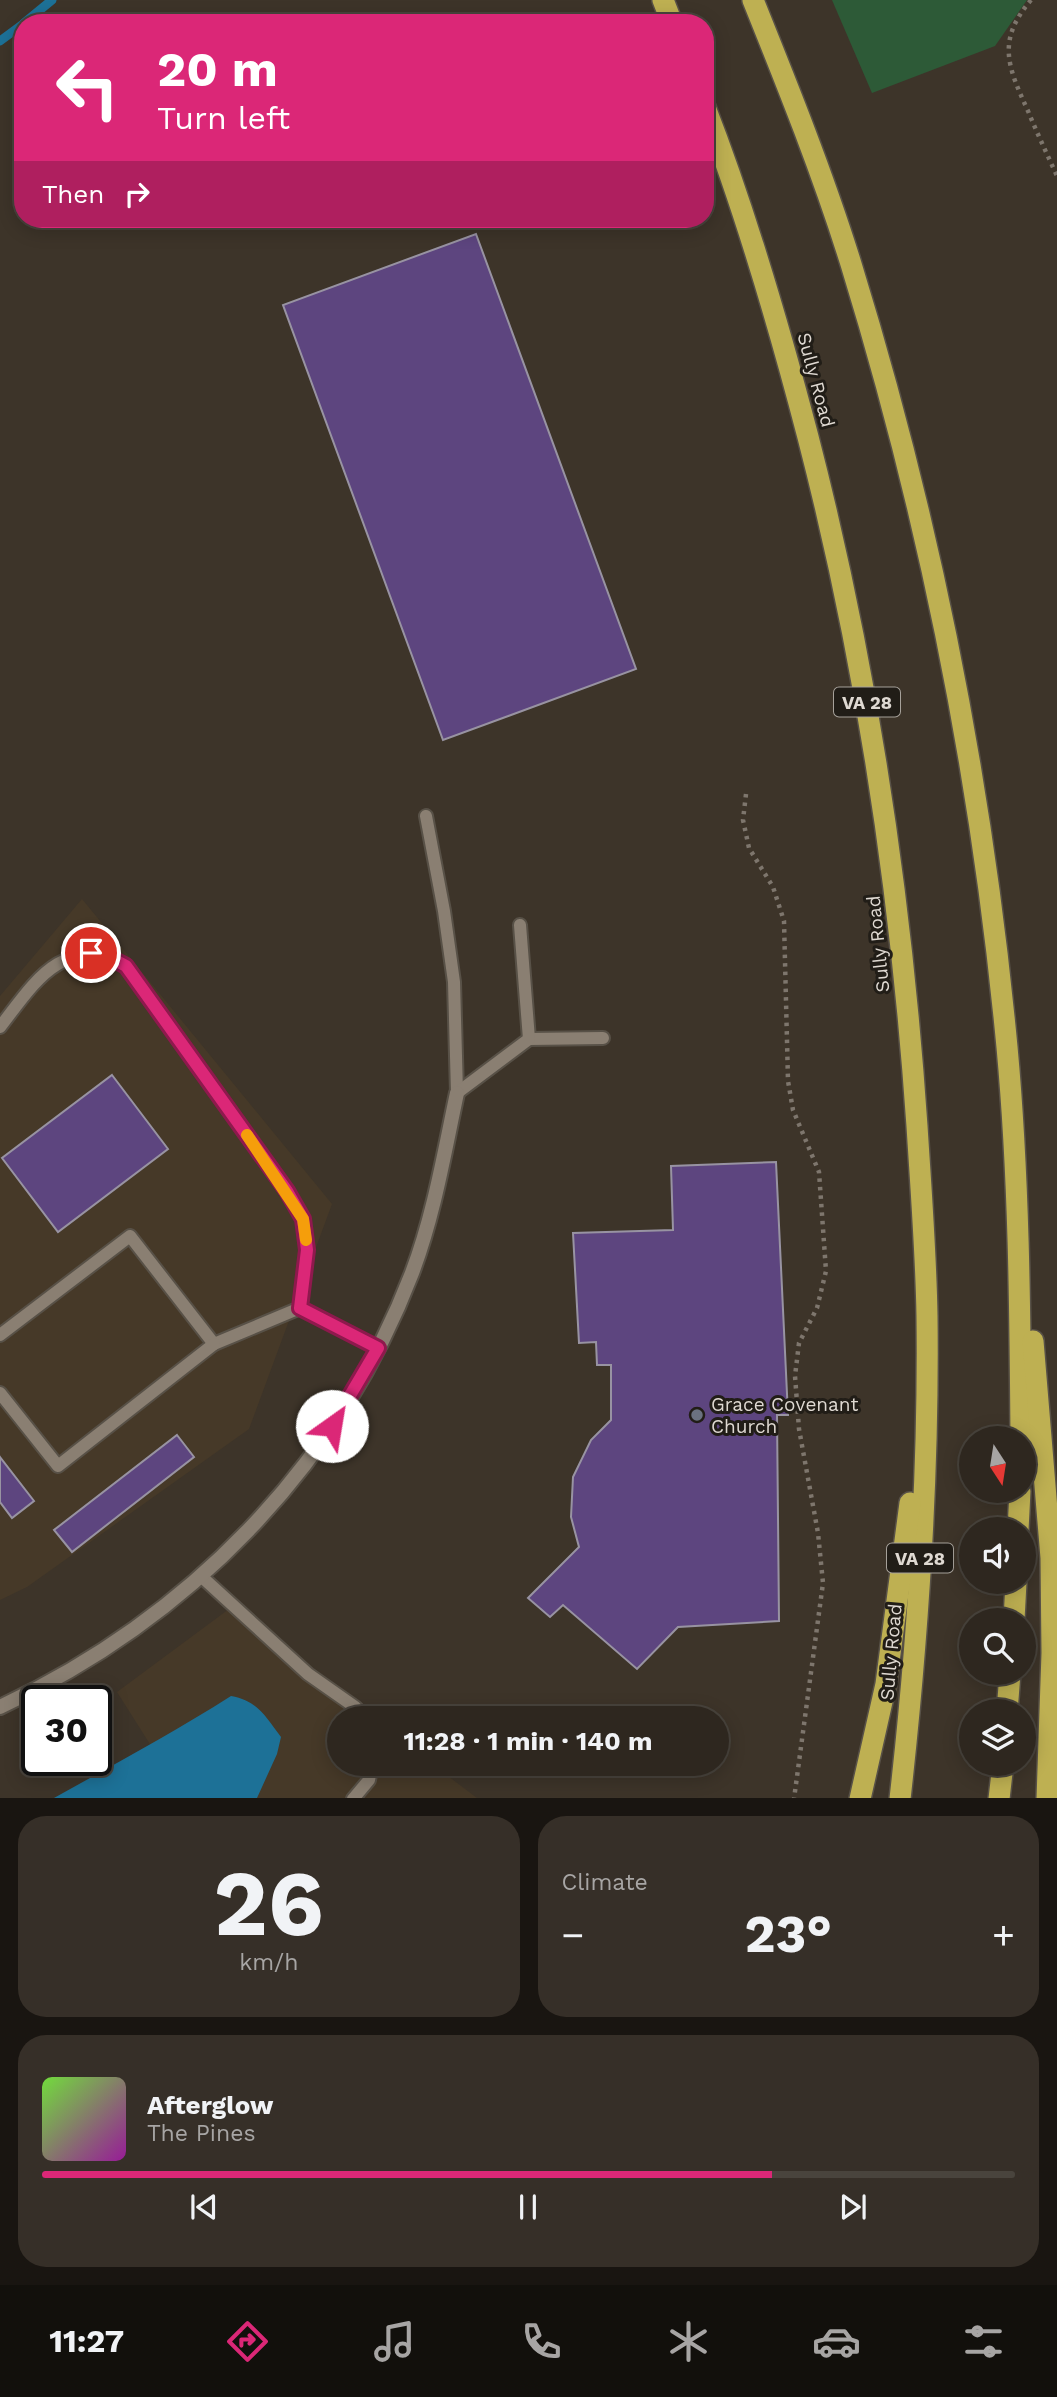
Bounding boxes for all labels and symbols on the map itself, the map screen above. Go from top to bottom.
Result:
street label: Sully Road [792,330,840,430]
road number: VA 28 [834,688,900,716]
street label: Sully Road [861,894,895,994]
pin [61,923,121,983]
position arrow [295,1389,369,1463]
place label: Grace Covenant Church [711,1393,858,1438]
marker: Grace Covenant Church [689,1407,705,1423]
north arrow [959,1426,1036,1503]
road number: VA 28 [887,1544,953,1573]
street label: Sully Road [875,1603,907,1701]
speed limit sign: 30 [21,1685,112,1776]

